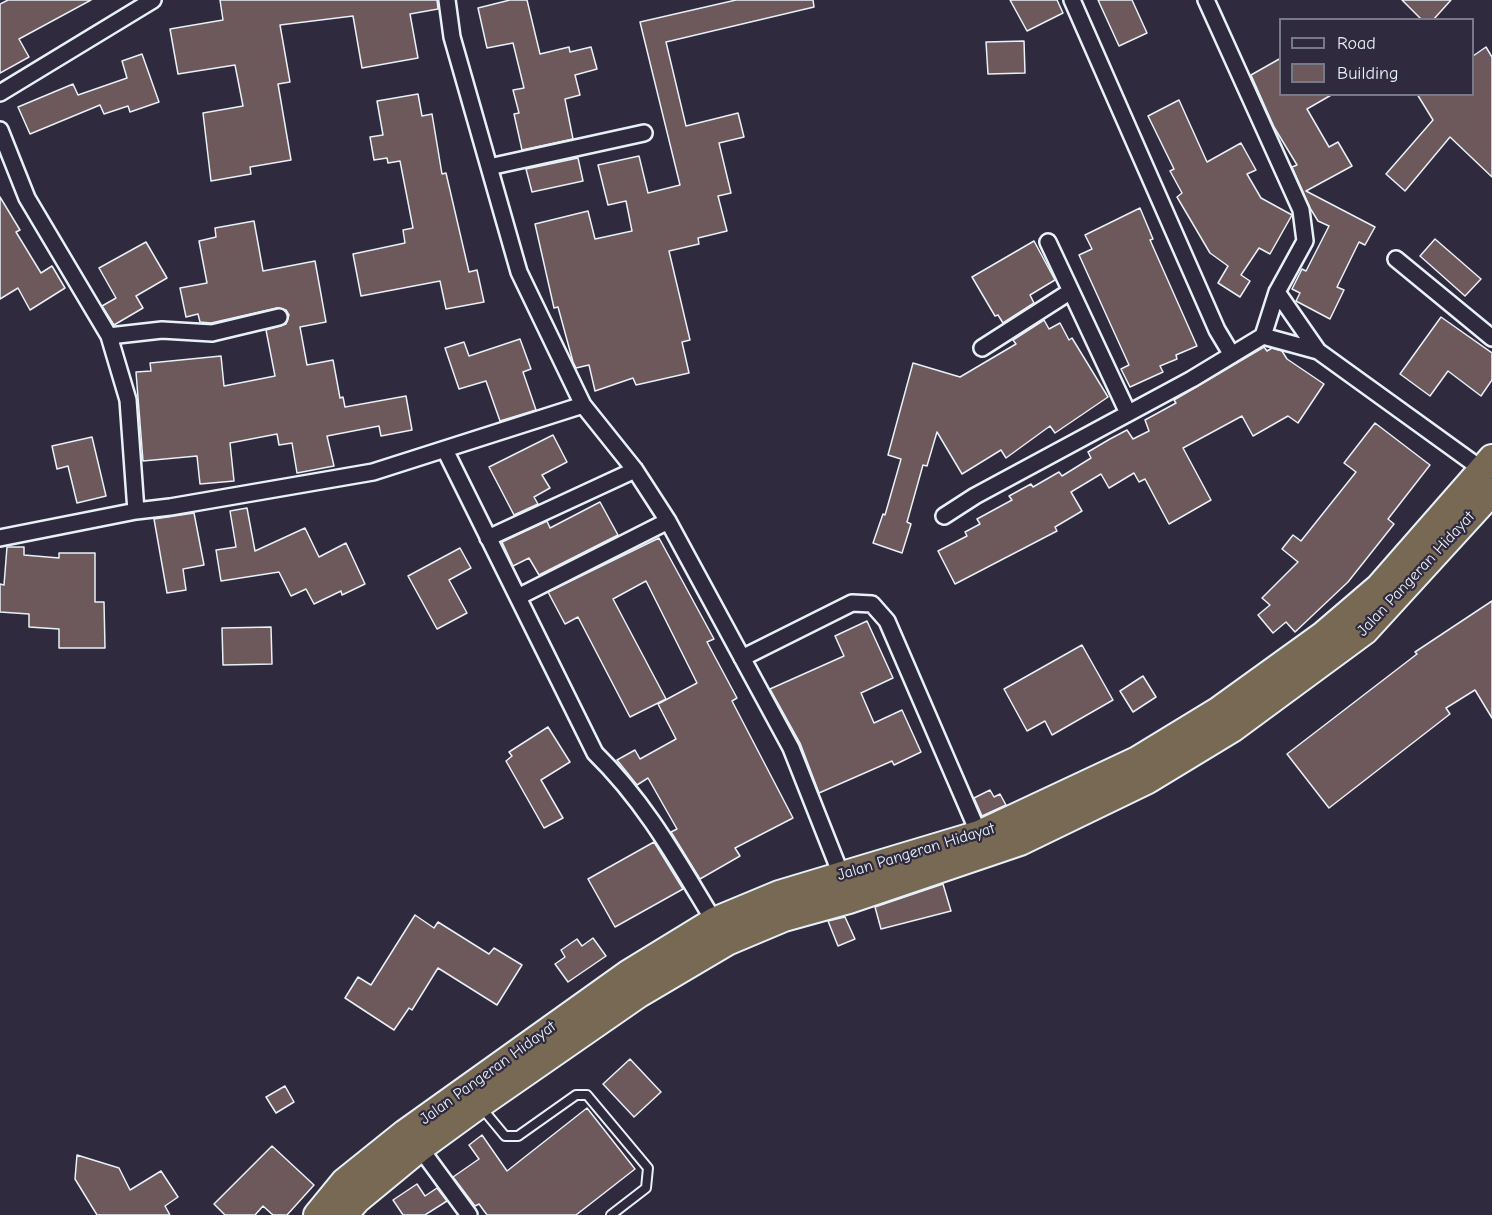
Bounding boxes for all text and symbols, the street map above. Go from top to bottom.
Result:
legend [1279,18,1474,96]
text: Road [1337,33,1376,54]
text: Building [1337,63,1399,84]
street label: Jalan Pangeran Hidayat [1353,508,1479,640]
street label: Jalan Pangeran Hidayat [835,819,997,885]
street label: Jalan Pangeran Hidayat [416,1017,560,1129]

